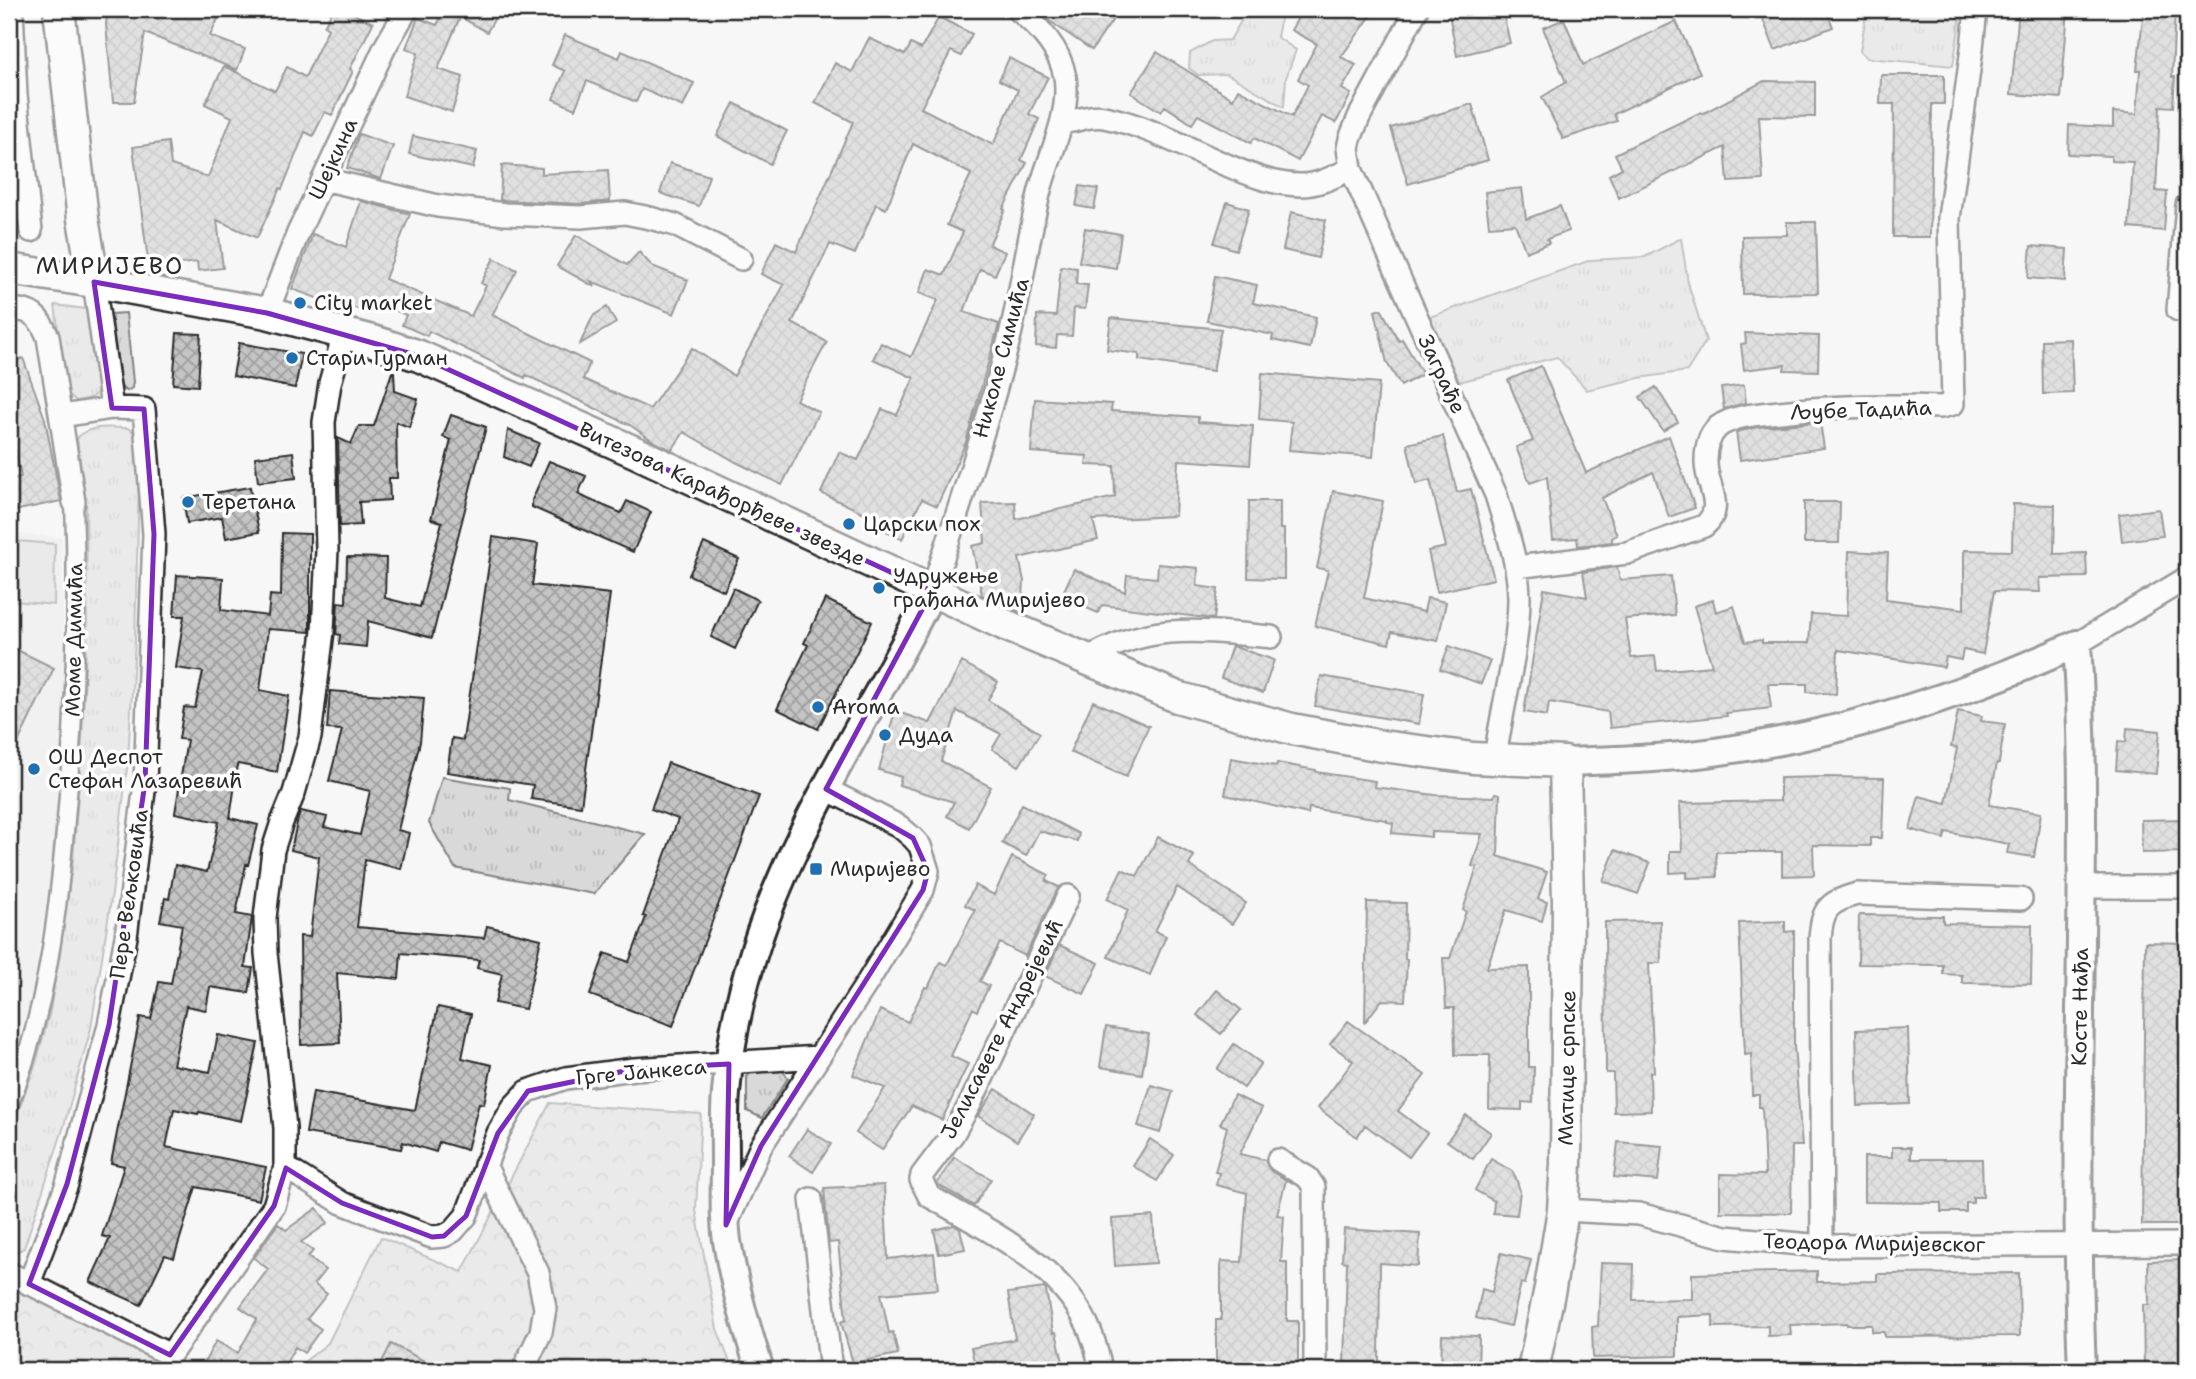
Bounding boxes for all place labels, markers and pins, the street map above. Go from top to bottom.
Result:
place label: City market [314,289,433,317]
marker: City market [292,295,308,311]
place label: Стари Гурман [306,344,448,372]
marker: Стари Гурман [284,350,300,366]
place label: Теретана [202,488,296,516]
marker: Теретана [180,494,196,510]
place label: Царски пох [863,510,980,538]
marker: Царски пох [841,516,857,532]
place label: Удружење грађана Миријево [893,562,1086,614]
marker: Удружење грађана Миријево [871,580,887,596]
place label: Aroma [832,693,900,721]
marker: Aroma [810,699,826,715]
place label: Дуда [899,721,953,749]
marker: Дуда [877,727,893,743]
place label: ОШ Деспот Стефан Лазаревић [48,743,243,795]
marker: ОШ Деспот Стефан Лазаревић [26,761,42,777]
place label: Миријево [830,855,930,883]
marker: Миријево [808,861,824,877]

